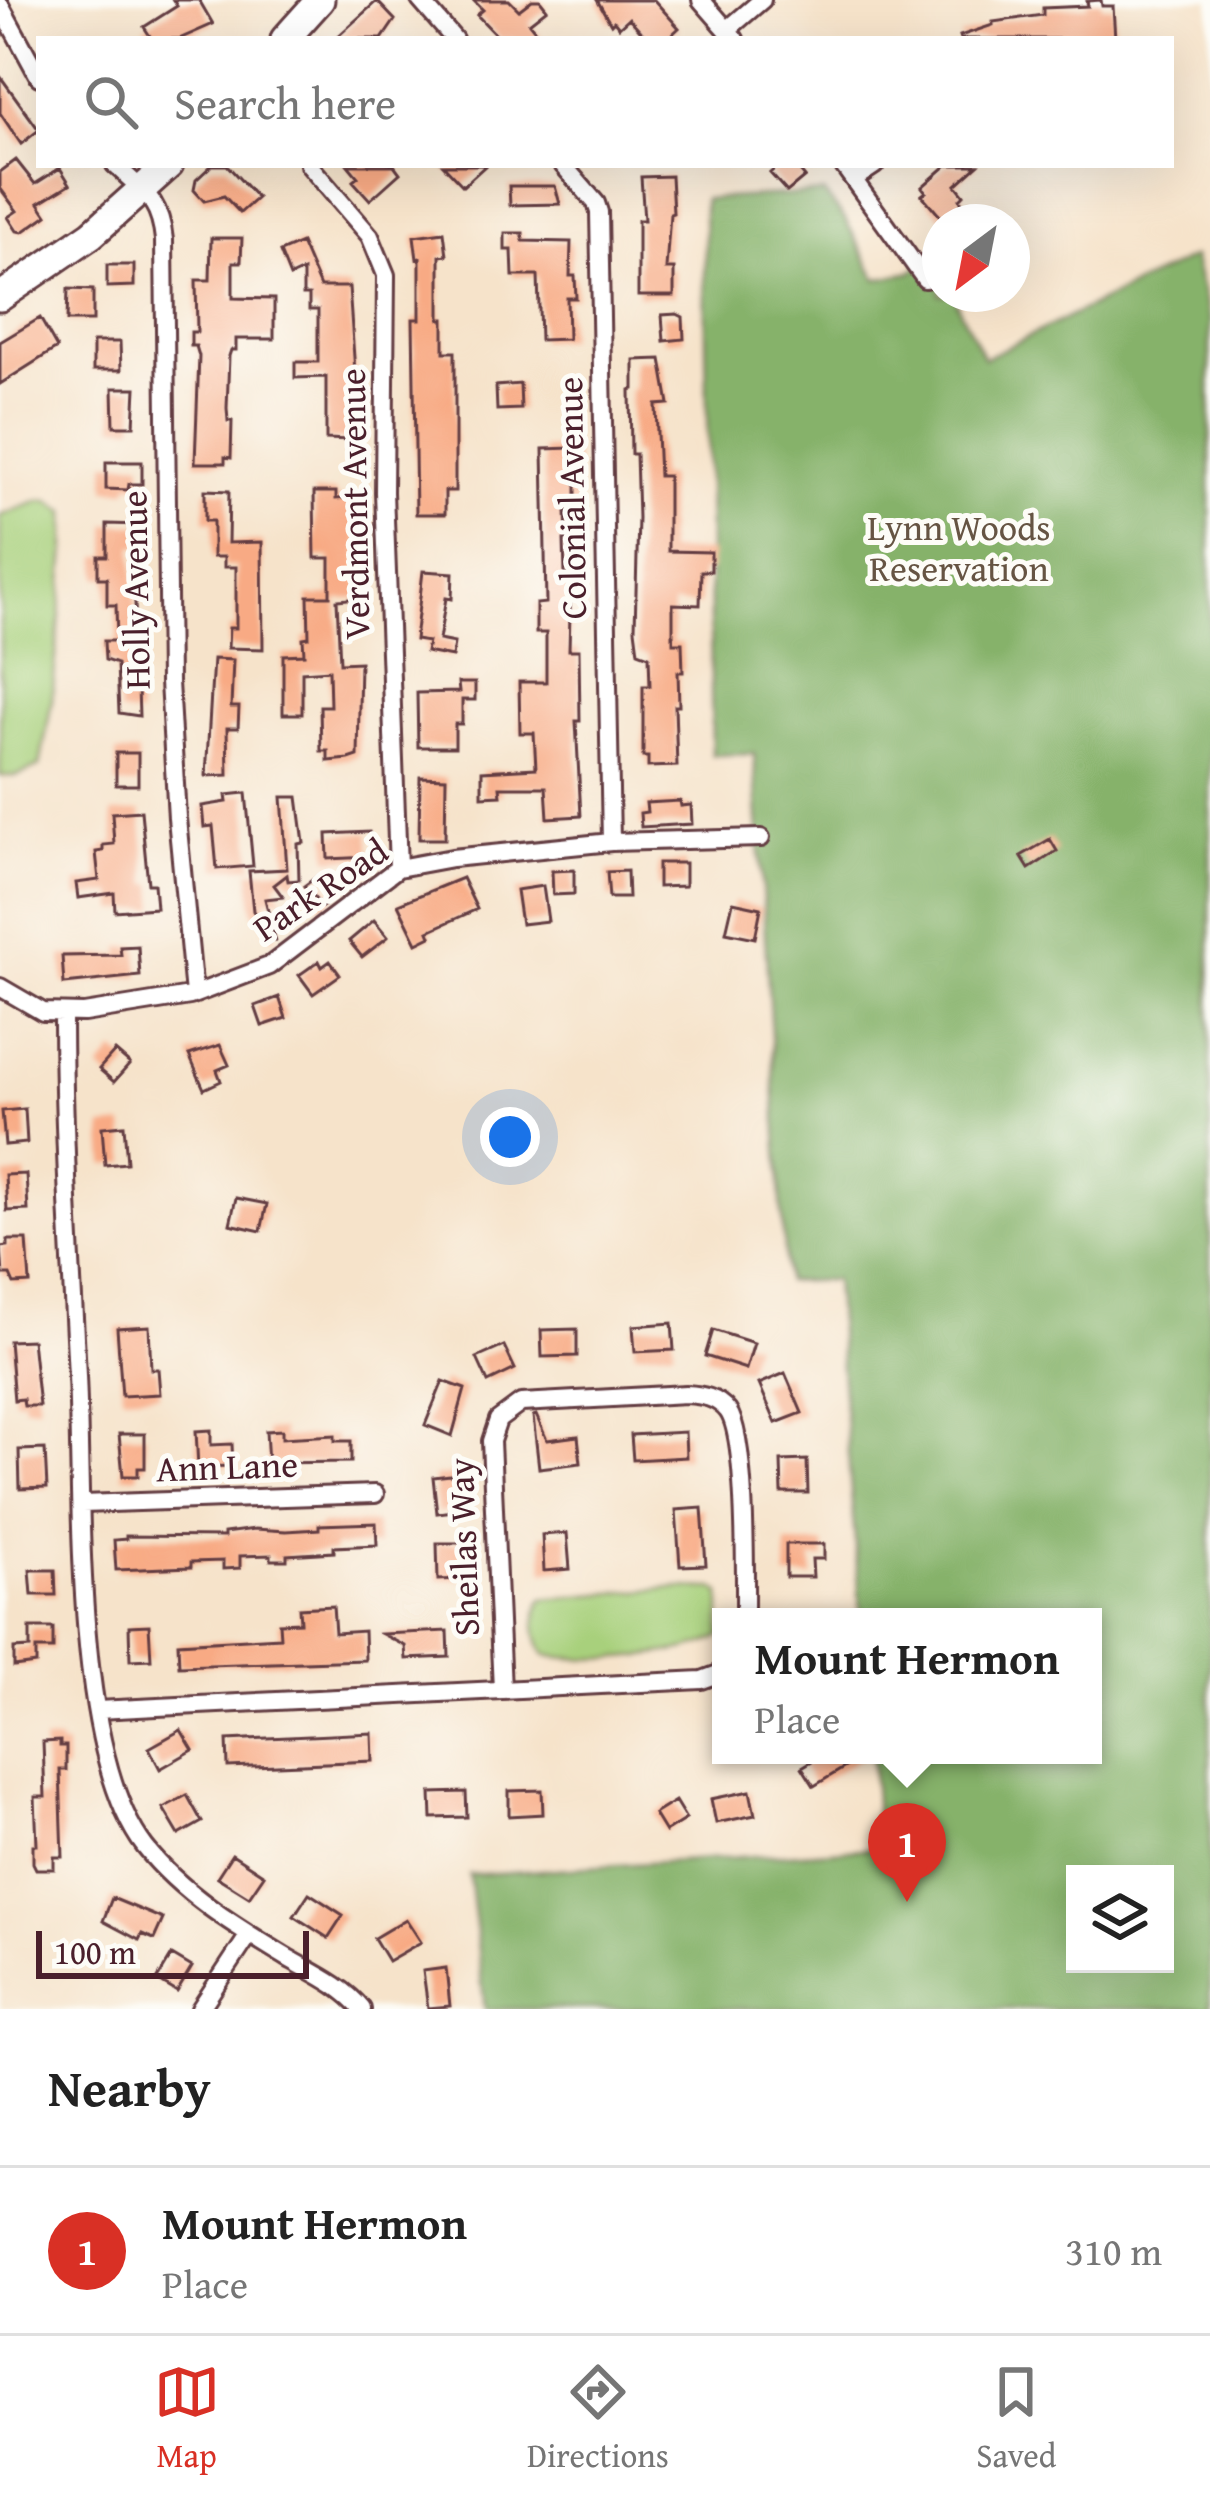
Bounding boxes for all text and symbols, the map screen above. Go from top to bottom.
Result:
search box [36,36,1174,168]
icon: search [78,69,144,135]
text: Search here [174,70,396,135]
north arrow [922,204,1030,312]
street label: Verdmont Avenue [325,368,382,640]
street label: Colonial Avenue [542,376,599,620]
street label: Holly Avenue [106,490,163,690]
park label: Lynn Woods Reservation [867,500,1051,594]
street label: Park Road [242,824,398,953]
your location [480,1107,540,1167]
street label: Ann Lane [155,1437,299,1494]
street label: Sheilas Way [433,1457,492,1637]
popup [712,1608,1102,1764]
text: Mount Hermon [754,1625,1060,1690]
text: Place [754,1690,840,1747]
pin: 1 [868,1803,946,1902]
map controls [1066,1865,1174,1973]
button: layers [1066,1865,1174,1973]
scale bar [36,1925,309,1978]
text: 100 m [54,1928,136,1976]
text: Nearby [48,2050,211,2125]
text: Mount Hermon [162,2190,467,2255]
text: 1 [77,2222,97,2279]
text: 310 m [1065,2222,1162,2279]
text: Place [162,2255,248,2312]
tab: Map [154,2359,220,2479]
tab: Directions [527,2359,669,2479]
tab: Saved [976,2359,1056,2479]

